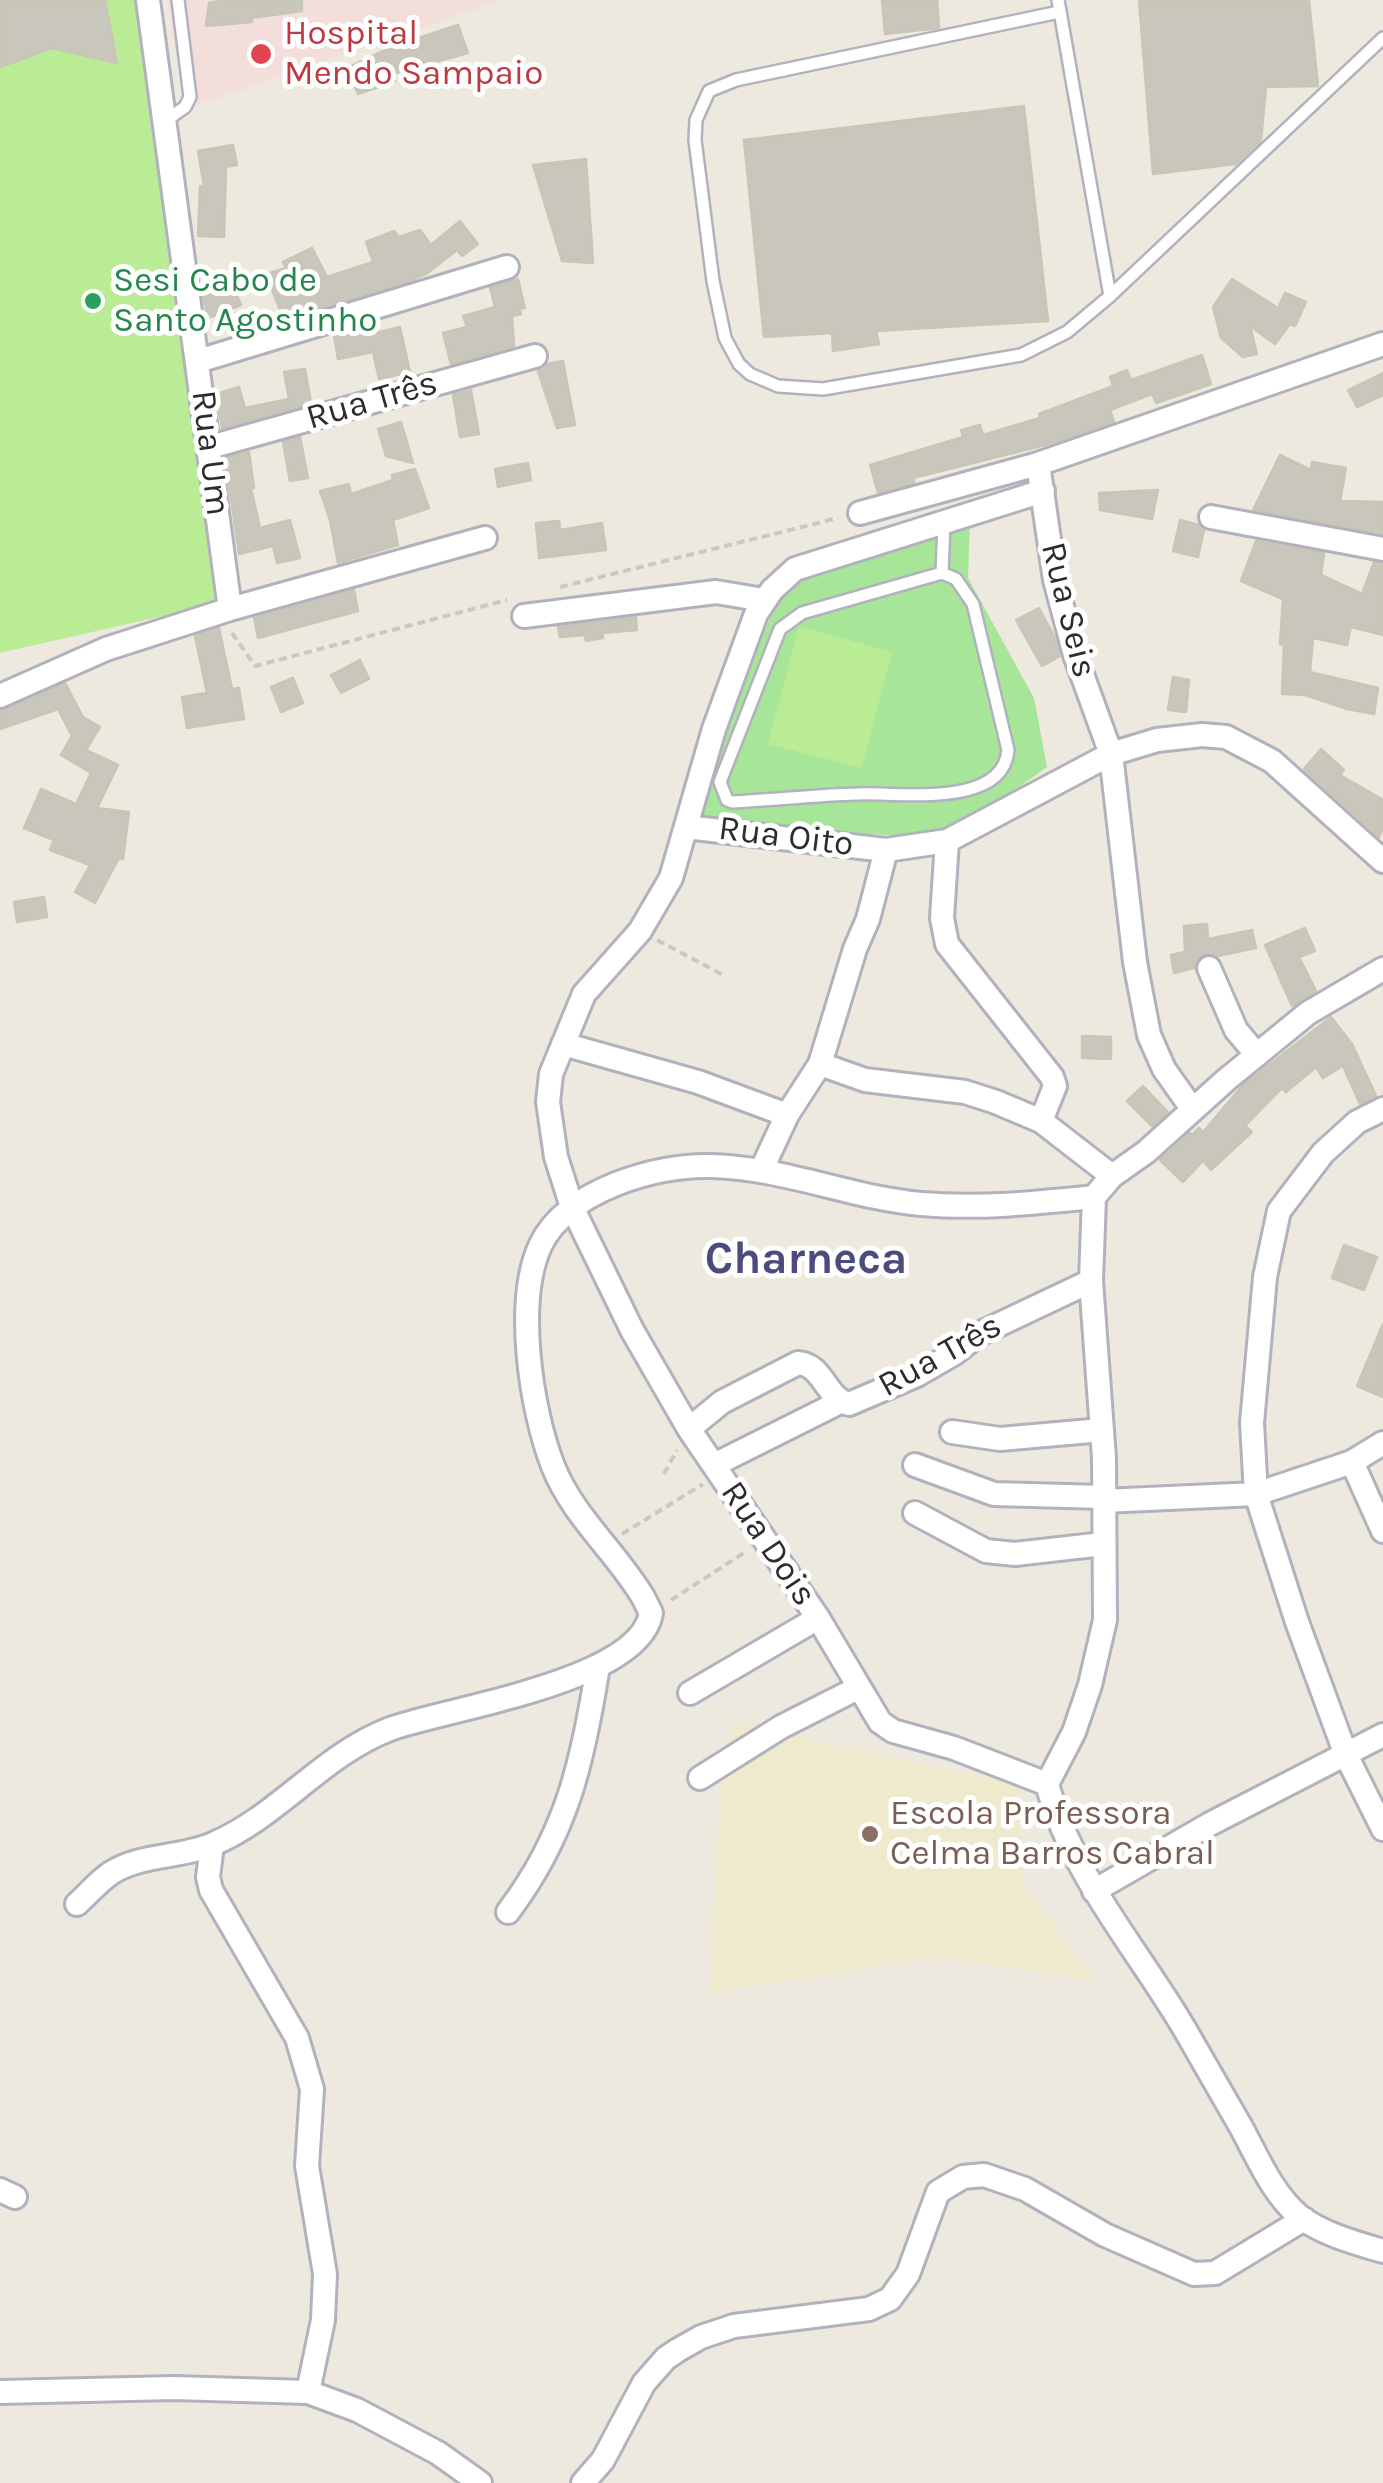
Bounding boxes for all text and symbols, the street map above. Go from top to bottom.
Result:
place label: Hospital Mendo Sampaio [284,13,543,95]
marker: Hospital Mendo Sampaio [248,41,274,67]
place label: Sesi Cabo de Santo Agostinho [113,260,377,342]
marker: Sesi Cabo de Santo Agostinho [82,290,104,312]
street label: Rua Três [302,362,442,440]
street label: Rua Um [181,388,239,518]
street label: Rua Seis [1031,538,1105,682]
street label: Rua Oito [716,808,856,866]
district label: Charneca [705,1233,907,1287]
street label: Rua Três [871,1305,1009,1407]
street label: Rua Dois [711,1474,825,1614]
place label: Escola Professora Celma Barros Cabral [890,1793,1215,1875]
marker: Escola Professora Celma Barros Cabral [859,1823,881,1845]

